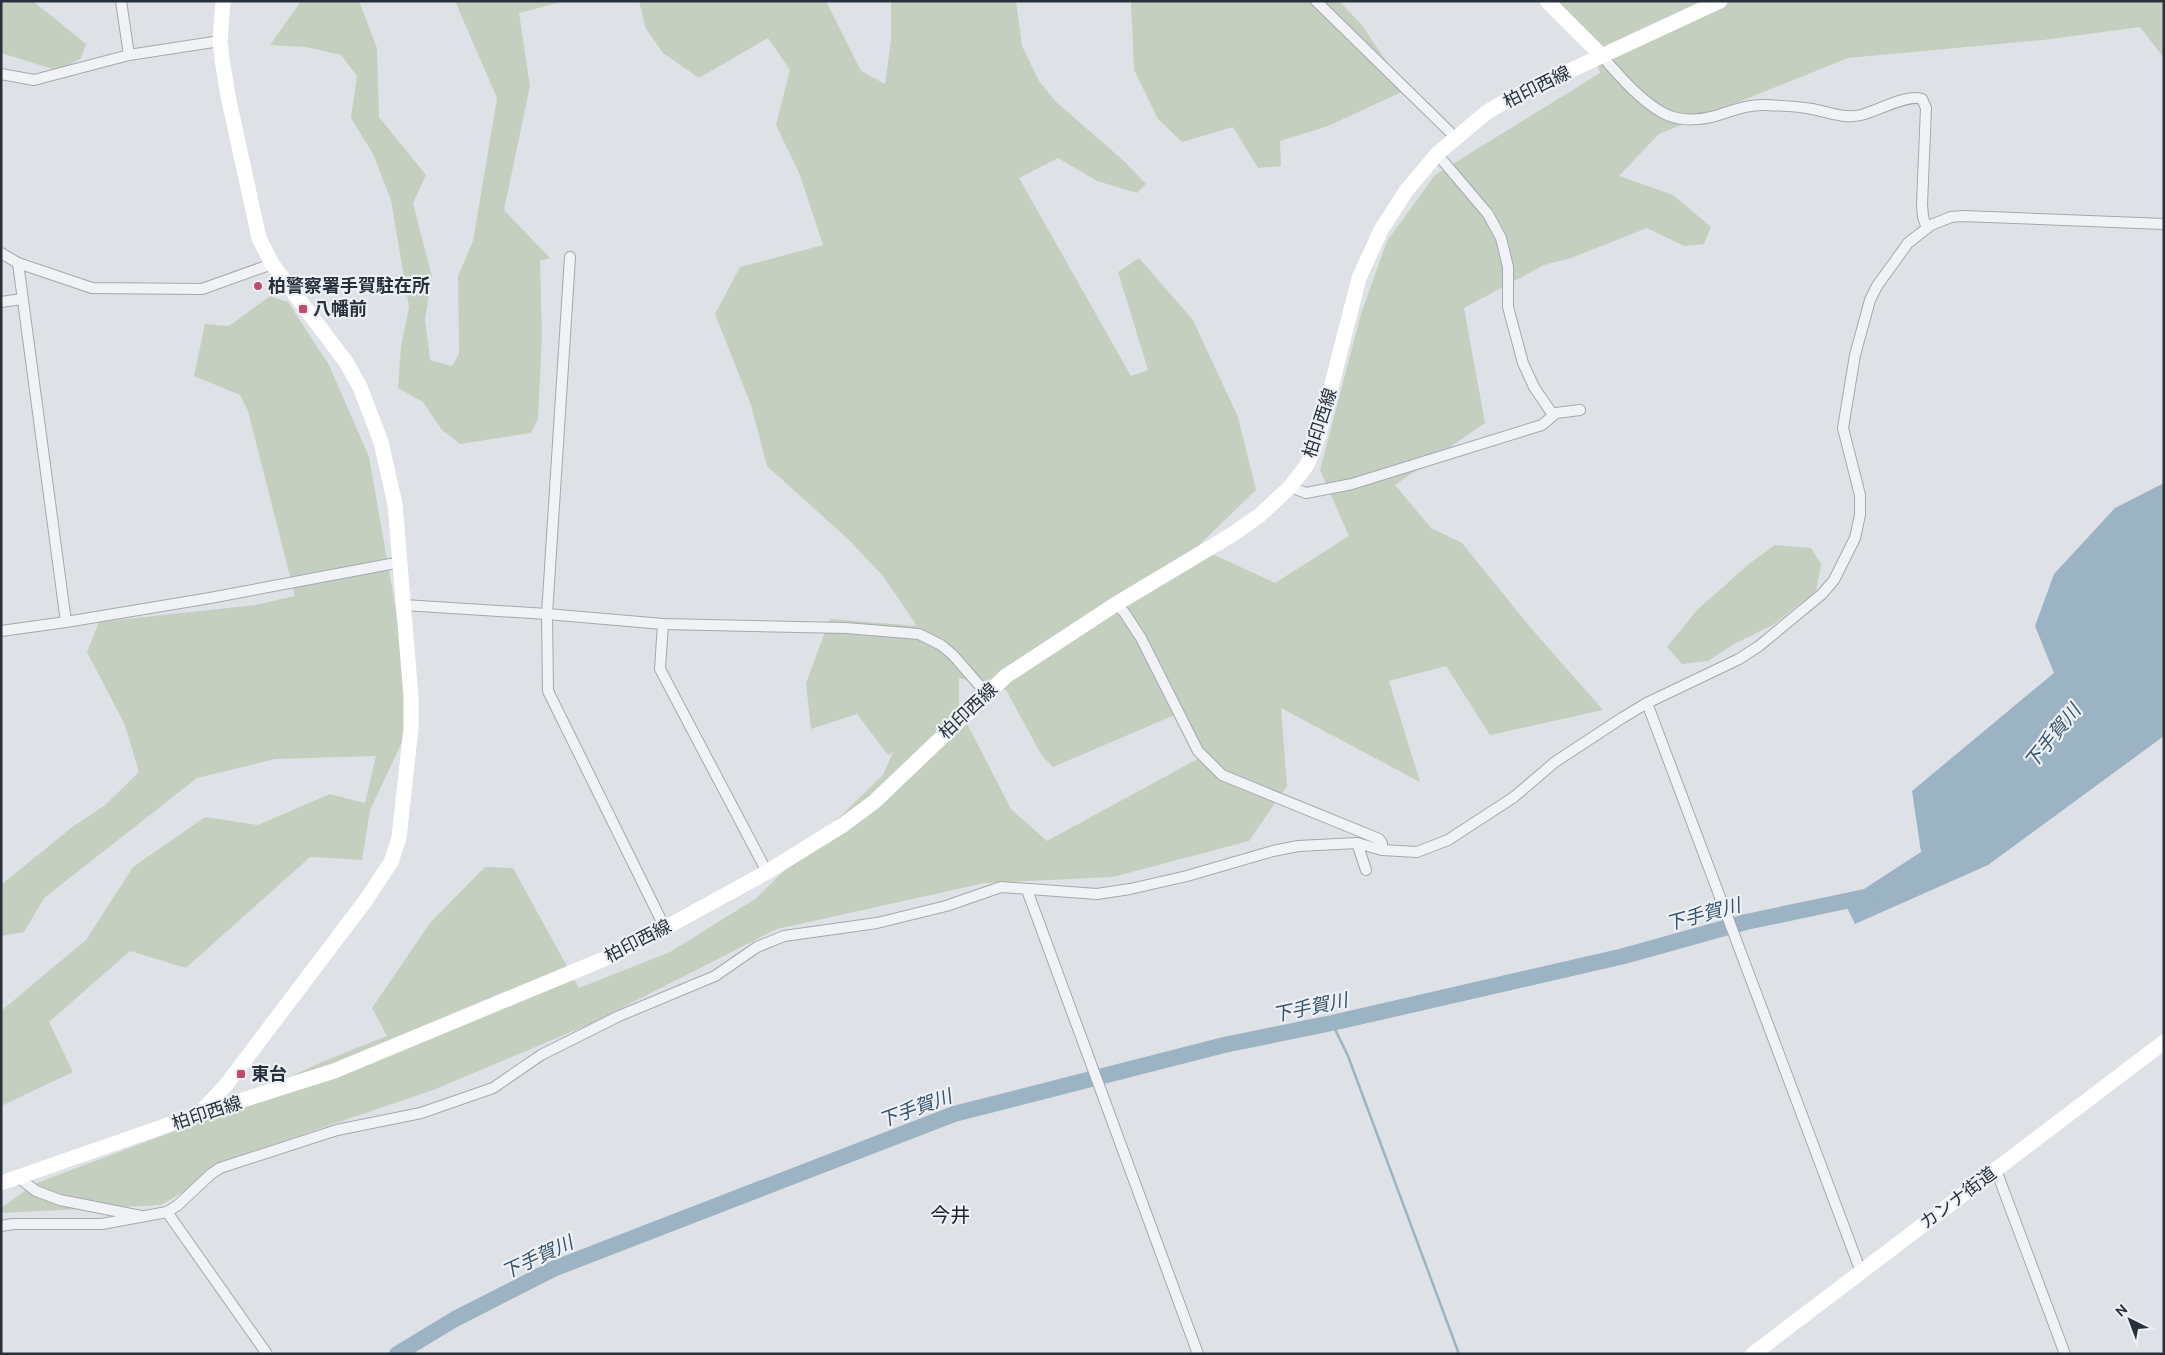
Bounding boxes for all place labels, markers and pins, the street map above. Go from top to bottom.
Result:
place label: 柏警察署手賀駐在所 [268,275,430,295]
marker: 柏警察署手賀駐在所 [252,280,264,292]
place label: 八幡前 [313,298,367,318]
marker: 八幡前 [297,303,309,315]
place label: 東台 [251,1063,287,1083]
marker: 東台 [235,1068,247,1080]

